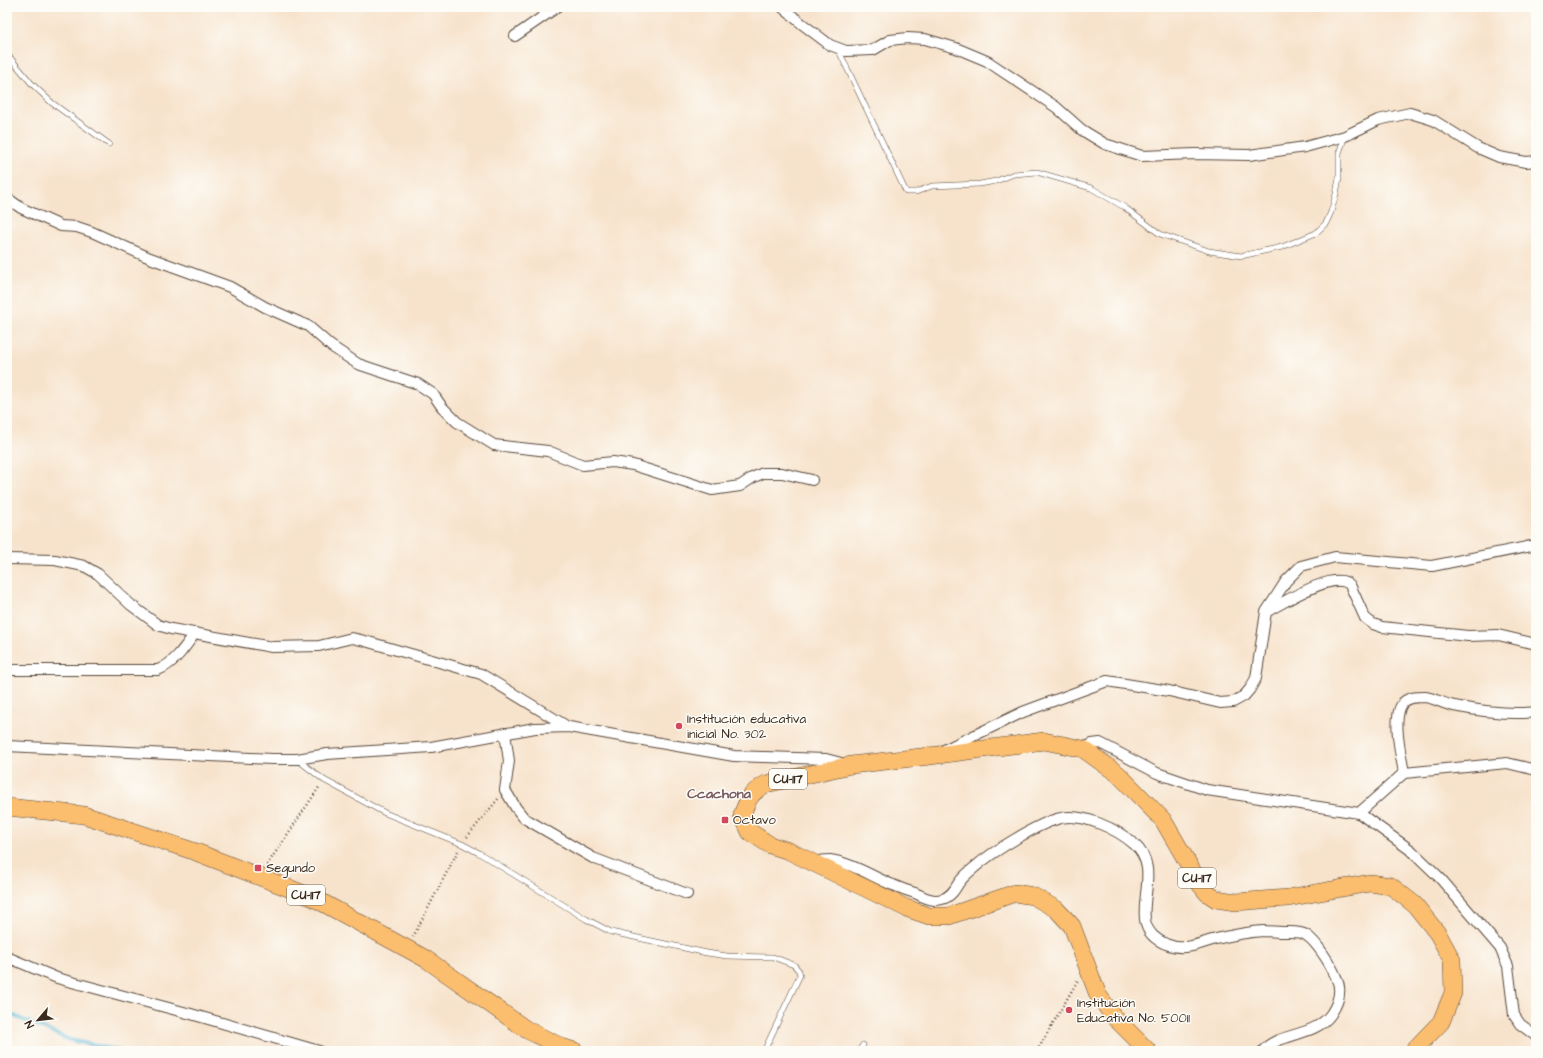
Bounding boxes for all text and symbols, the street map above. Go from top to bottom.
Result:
place label: Institución educativa inicial No. 302 [687,710,806,743]
marker: Institución educativa inicial No. 302 [674,721,684,731]
road number: CU-117 [769,769,807,789]
district label: Ccachona [687,784,752,804]
place label: Octavo [733,811,777,829]
marker: Octavo [720,815,730,825]
place label: Segundo [266,859,316,878]
marker: Segundo [253,863,263,873]
road number: CU-117 [1178,868,1216,888]
road number: CU-117 [287,885,325,905]
place label: Institución Educativa No. 50011 [1077,994,1190,1027]
north arrow [18,1000,58,1040]
marker: Institución Educativa No. 50011 [1064,1005,1074,1015]
text: N [21,1018,38,1031]

